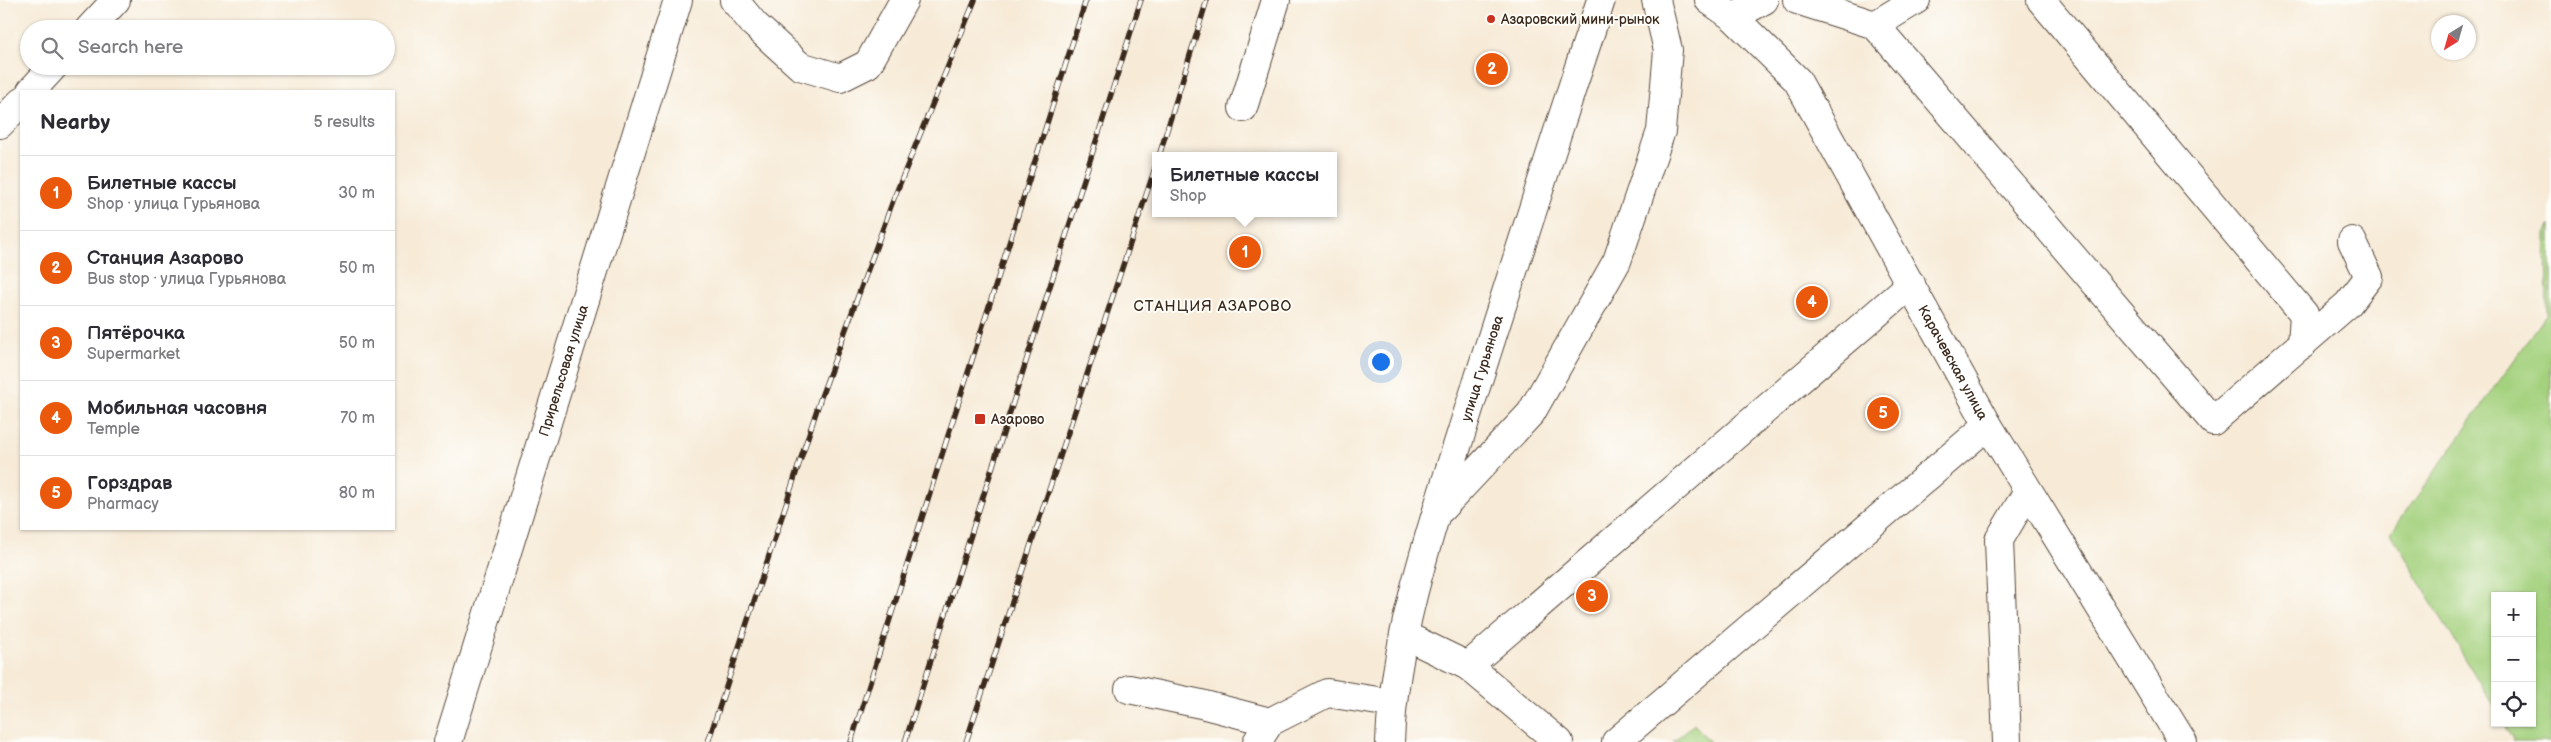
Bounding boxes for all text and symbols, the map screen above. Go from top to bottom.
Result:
place label: Азаровский мини-рынок [1500,11,1660,28]
marker: Азаровский мини-рынок [1485,13,1497,25]
north arrow [2431,15,2476,60]
search box [20,20,395,75]
icon: search [38,34,66,62]
text: Search here [78,36,183,59]
pin: 2 [1476,50,1508,88]
text: Nearby [40,110,110,135]
text: 5 results [313,113,375,132]
popup [1152,152,1337,217]
text: Билетные кассы [1170,164,1319,187]
text: Билетные кассы [87,172,237,195]
text: 1 [53,184,59,203]
text: 30 m [338,184,375,203]
text: Shop [1170,187,1207,206]
text: Shop · улица Гурьянова [87,195,260,214]
pin: 1 [1229,233,1261,271]
text: Станция Азарово [87,247,244,270]
text: 2 [51,259,61,278]
text: 50 m [339,259,375,278]
text: Bus stop · улица Гурьянова [87,270,286,289]
pin: 4 [1796,283,1828,321]
district label: СТАНЦИЯ АЗАРОВО [1134,297,1292,316]
street label: Прирельсовая улица [535,302,592,438]
street label: Карачевская улица [1915,302,1992,423]
street label: улица Гурьянова [1457,312,1507,423]
text: Пятёрочка [87,322,185,345]
text: 3 [51,334,61,353]
text: 50 m [339,334,375,353]
text: Supermarket [87,345,180,364]
your location [1368,349,1394,375]
pin: 5 [1867,394,1899,432]
text: Мобильная часовня [87,397,267,420]
text: 4 [51,409,61,428]
text: 70 m [340,409,375,428]
place label: Азарово [990,411,1044,428]
marker: Азарово [973,412,987,426]
text: Temple [87,420,140,439]
text: Горздрав [87,472,172,495]
text: 5 [51,484,61,503]
text: 80 m [339,484,375,503]
text: Pharmacy [87,495,159,514]
pin: 3 [1576,577,1608,615]
map controls [2491,592,2536,727]
button: + [2491,592,2536,637]
button: − [2491,637,2536,682]
button: locate [2491,682,2536,727]

